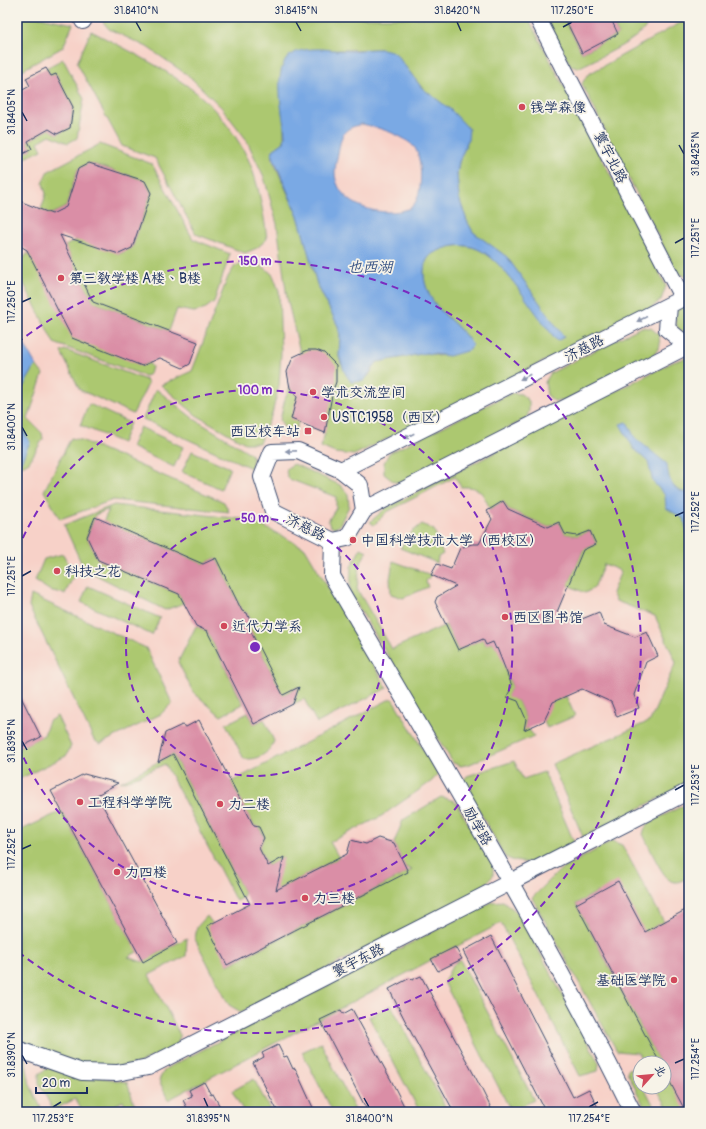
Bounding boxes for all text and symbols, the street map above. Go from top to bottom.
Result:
text: 31.8410°N [114,5,158,17]
text: 31.8415°N [275,5,318,17]
text: 31.8420°N [434,5,480,17]
text: 117.250°E [551,5,593,17]
text: 31.8405°N [6,89,18,135]
place label: 钱学森像 [530,99,586,116]
marker: 钱学森像 [517,102,527,112]
street label: 寰宇北路 [590,128,631,186]
text: 31.8425°N [690,131,702,176]
text: 117.251°E [690,218,702,258]
text: 150 m [239,254,272,269]
water label: 也西湖 [347,258,394,277]
place label: 第三教学楼 A楼、B楼 [69,270,201,287]
marker: 第三教学楼 A楼、B楼 [56,273,66,283]
text: 117.250°E [6,281,18,323]
one-way arrow [636,316,647,322]
street label: 济慈路 [562,331,607,366]
one-way arrow [520,374,531,380]
text: 100 m [238,383,273,398]
place label: 学术交流空间 [321,384,405,401]
marker: 学术交流空间 [308,387,318,397]
text: 31.8400°N [6,403,18,451]
place label: USTC1958（西区） [332,409,449,426]
marker: USTC1958（西区） [319,412,329,422]
place label: 西区校车站 [230,423,300,440]
marker: 西区校车站 [303,426,313,436]
one-way arrow [404,433,415,439]
one-way arrow [284,448,297,454]
text: 117.252°E [690,491,702,533]
text: 50 m [241,511,269,526]
street label: 济慈路 [283,511,328,544]
place label: 中国科学技术大学（西校区） [361,532,543,549]
marker: 中国科学技术大学（西校区） [348,535,358,545]
text: 117.251°E [6,556,18,596]
place label: 科技之花 [65,563,121,580]
marker: 科技之花 [52,566,62,576]
place label: 西区图书馆 [513,609,583,626]
marker: 西区图书馆 [500,612,510,622]
place label: 近代力学系 [232,618,302,635]
marker: 近代力学系 [219,621,229,631]
centre of rings [248,640,262,654]
text: 31.8395°N [6,719,18,763]
text: 117.253°E [690,764,702,806]
place label: 工程科学学院 [88,794,172,811]
place label: 力二楼 [228,796,270,813]
marker: 工程科学学院 [75,797,85,807]
marker: 力二楼 [215,799,225,809]
street label: 励学路 [460,804,495,849]
text: 117.252°E [6,828,18,870]
place label: 力四楼 [125,864,167,881]
marker: 力四楼 [112,867,122,877]
place label: 力三楼 [313,890,355,907]
marker: 力三楼 [300,893,310,903]
street label: 寰宇东路 [329,940,387,981]
place label: 基础医学院 [596,972,666,989]
marker: 基础医学院 [669,975,679,985]
text: 31.8390°N [6,1032,18,1078]
text: 117.254°E [690,1038,702,1080]
north arrow [632,1055,672,1095]
text: 北 [652,1063,669,1079]
scale bar [36,1069,87,1095]
text: 20 m [42,1076,71,1091]
text: 117.253°E [32,1113,74,1125]
text: 31.8395°N [186,1113,230,1125]
text: 31.8400°N [345,1113,393,1125]
text: 117.254°E [568,1113,610,1125]

